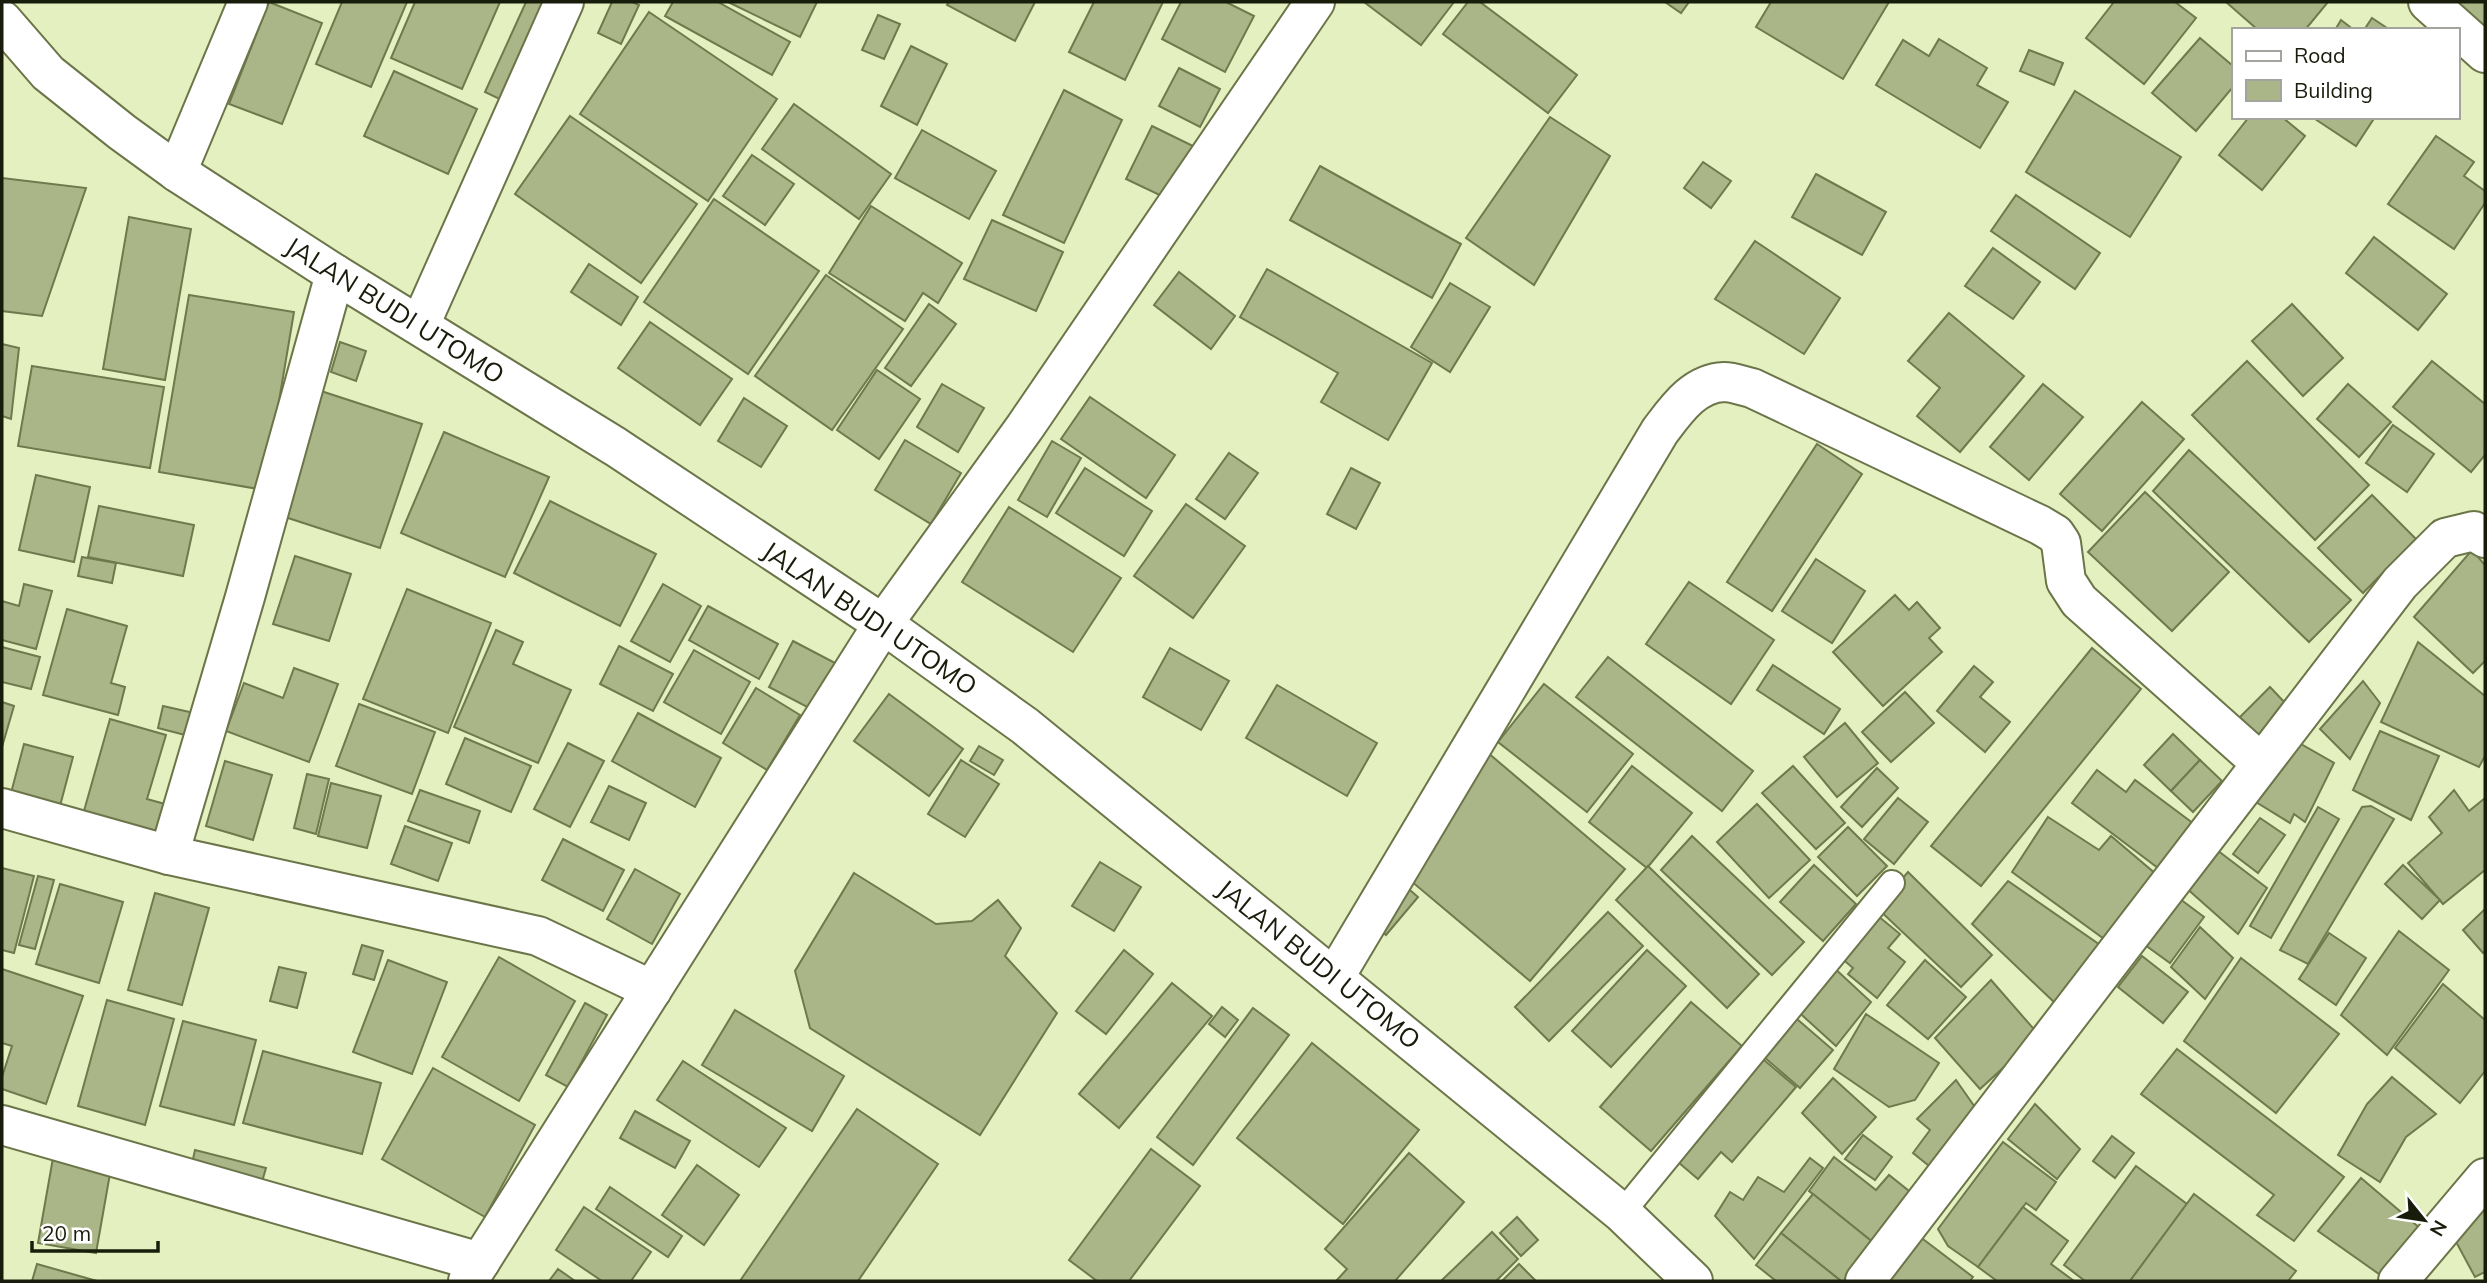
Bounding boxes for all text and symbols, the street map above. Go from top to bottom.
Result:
legend [2232,28,2459,119]
text: Road [2294,42,2345,68]
text: Building [2294,77,2373,103]
street label: JALAN BUDI UTOMO [279,229,511,391]
street label: JALAN BUDI UTOMO [756,534,984,702]
street label: JALAN BUDI UTOMO [1211,872,1427,1056]
north arrow [2389,1185,2459,1255]
scale bar [32,1210,158,1254]
text: N [2425,1216,2453,1241]
text: 20 m [42,1220,91,1246]

